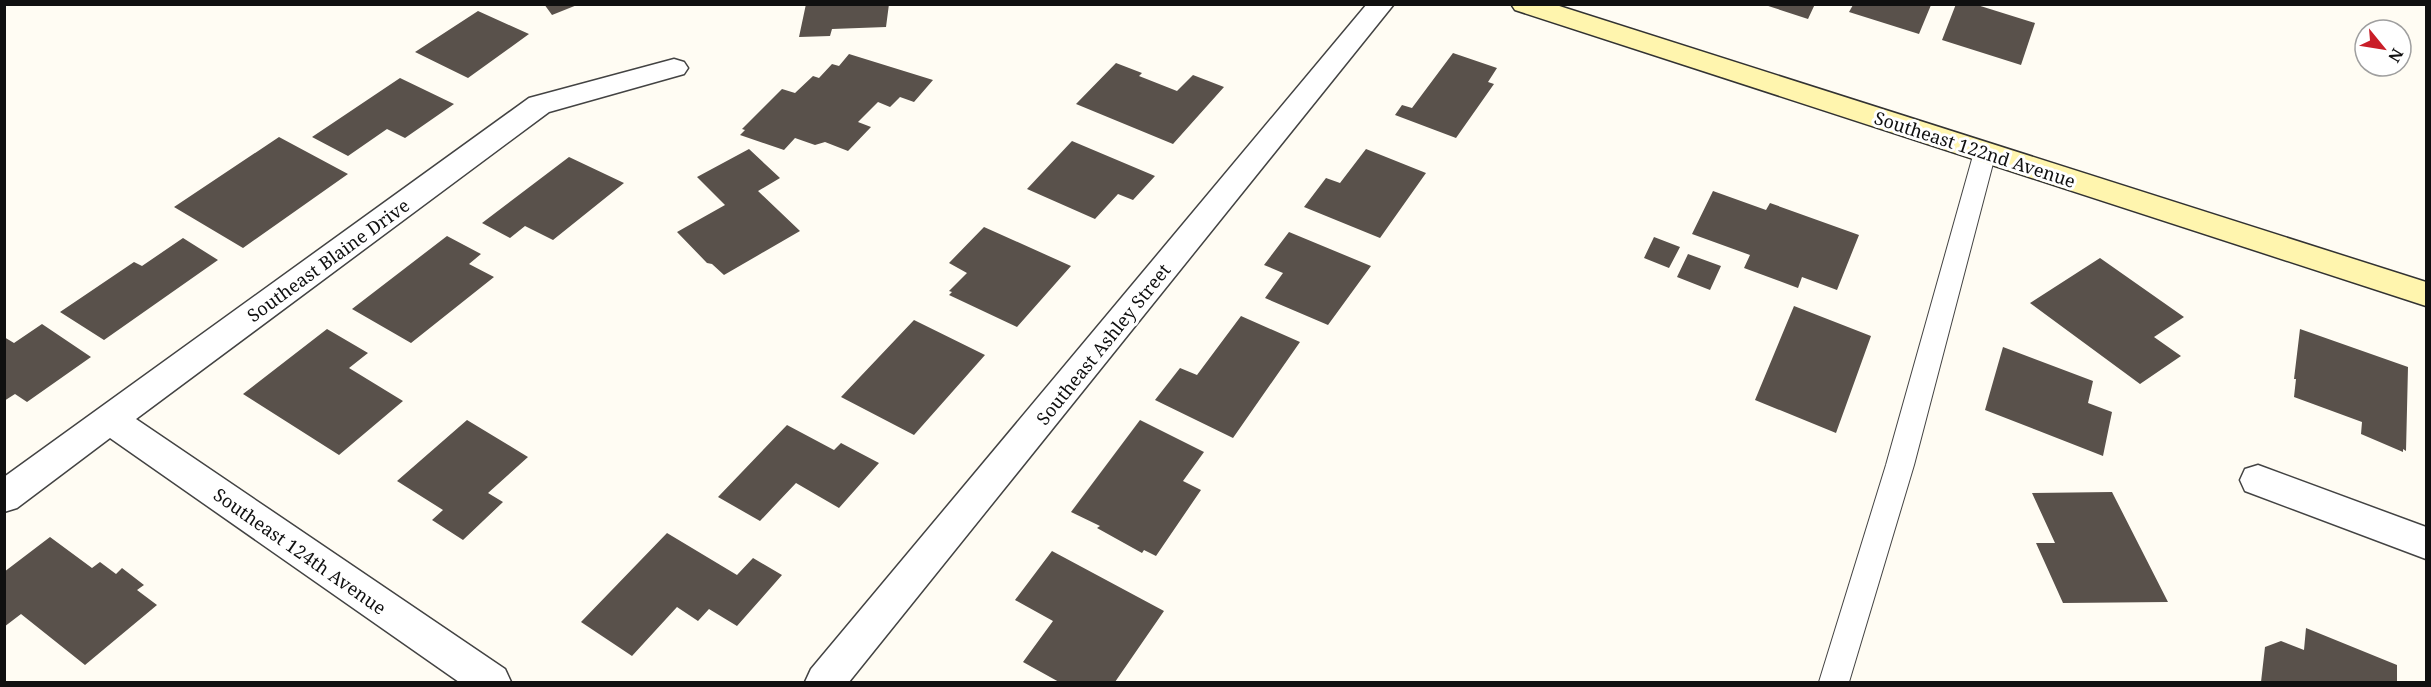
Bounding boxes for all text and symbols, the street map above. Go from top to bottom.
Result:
north arrow [2353,18,2413,78]
text: N [2383,45,2409,67]
street label: Southeast 122nd Avenue [1871,105,2079,193]
street label: Southeast Blaine Drive [242,193,414,327]
street label: Southeast Ashley Street [1030,258,1176,430]
street label: Southeast 124th Avenue [209,482,391,620]

